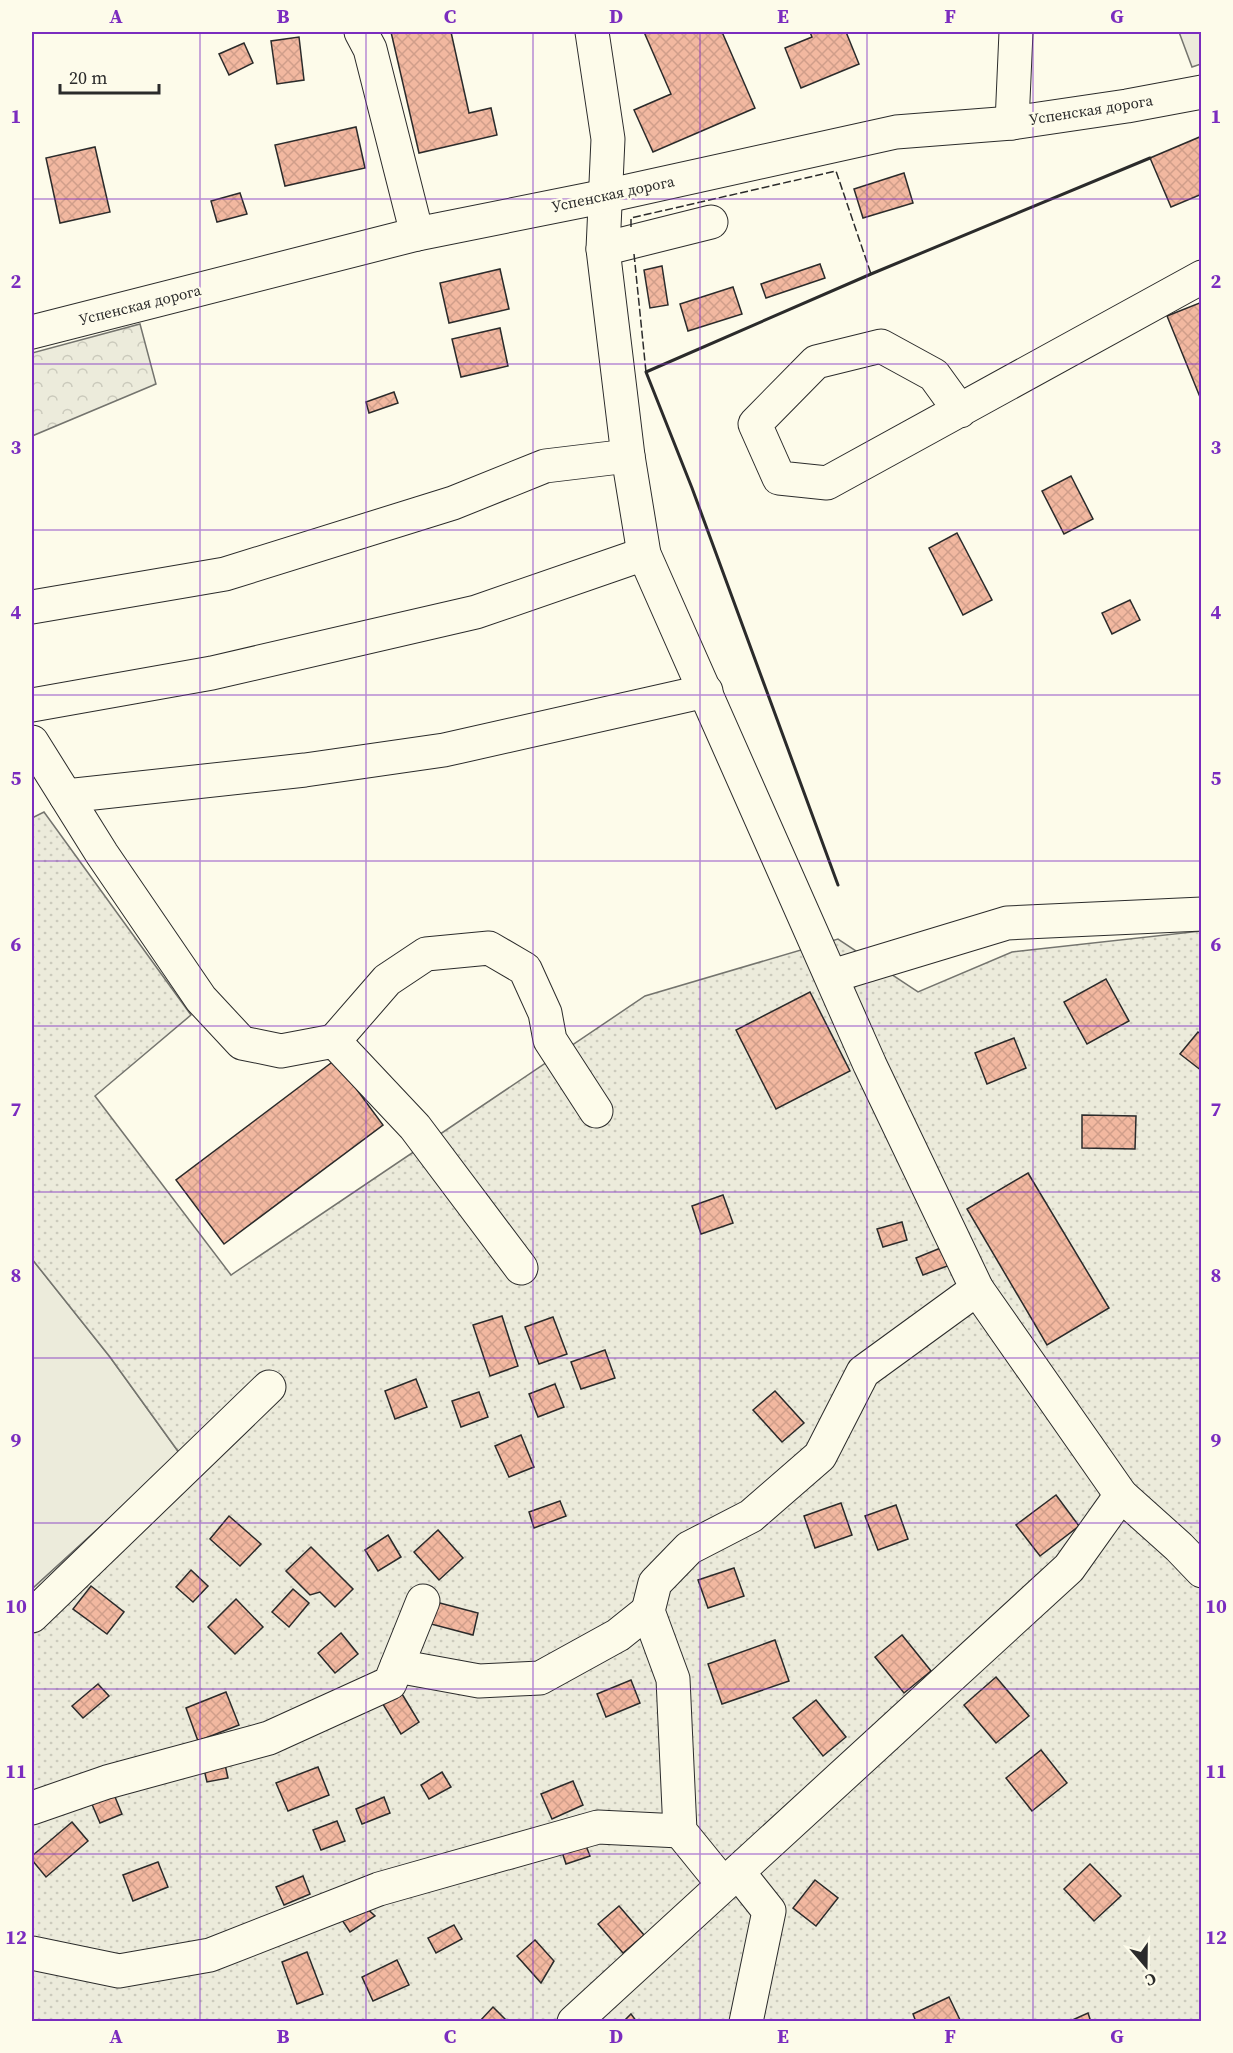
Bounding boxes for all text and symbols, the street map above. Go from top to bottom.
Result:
text: A [109,2,123,30]
text: B [276,2,290,30]
text: C [444,2,456,30]
text: D [609,2,623,30]
text: E [777,2,789,30]
text: F [944,2,956,30]
text: G [1110,2,1124,30]
scale bar [60,57,159,95]
text: 20 m [69,65,107,90]
street label: Успенская дорога [1028,89,1155,130]
text: 1 [11,102,21,130]
text: 1 [1211,102,1221,130]
street label: Успенская дорога [550,170,677,217]
text: 2 [11,267,22,295]
text: 2 [1211,267,1222,295]
street label: Успенская дорога [77,279,203,330]
text: 3 [11,433,22,461]
text: 3 [1211,433,1222,461]
text: 4 [11,598,22,626]
text: 4 [1211,598,1222,626]
text: 5 [11,764,22,792]
text: 5 [1211,764,1222,792]
text: 6 [11,930,22,958]
text: 6 [1211,930,1222,958]
text: 7 [11,1095,22,1123]
text: 7 [1211,1095,1222,1123]
text: 8 [11,1261,21,1289]
text: 8 [1211,1261,1221,1289]
text: 9 [11,1426,22,1454]
text: 9 [1211,1426,1222,1454]
text: 10 [5,1592,27,1620]
text: 10 [1205,1592,1227,1620]
text: 11 [5,1757,27,1785]
text: 11 [1205,1757,1227,1785]
text: 12 [5,1923,27,1951]
text: 12 [1205,1923,1227,1951]
north arrow [1116,1936,1176,1996]
text: С [1143,1968,1160,1992]
text: A [109,2022,123,2050]
text: B [276,2022,290,2050]
text: C [444,2022,456,2050]
text: D [609,2022,623,2050]
text: E [777,2022,789,2050]
text: F [944,2022,956,2050]
text: G [1110,2022,1124,2050]

